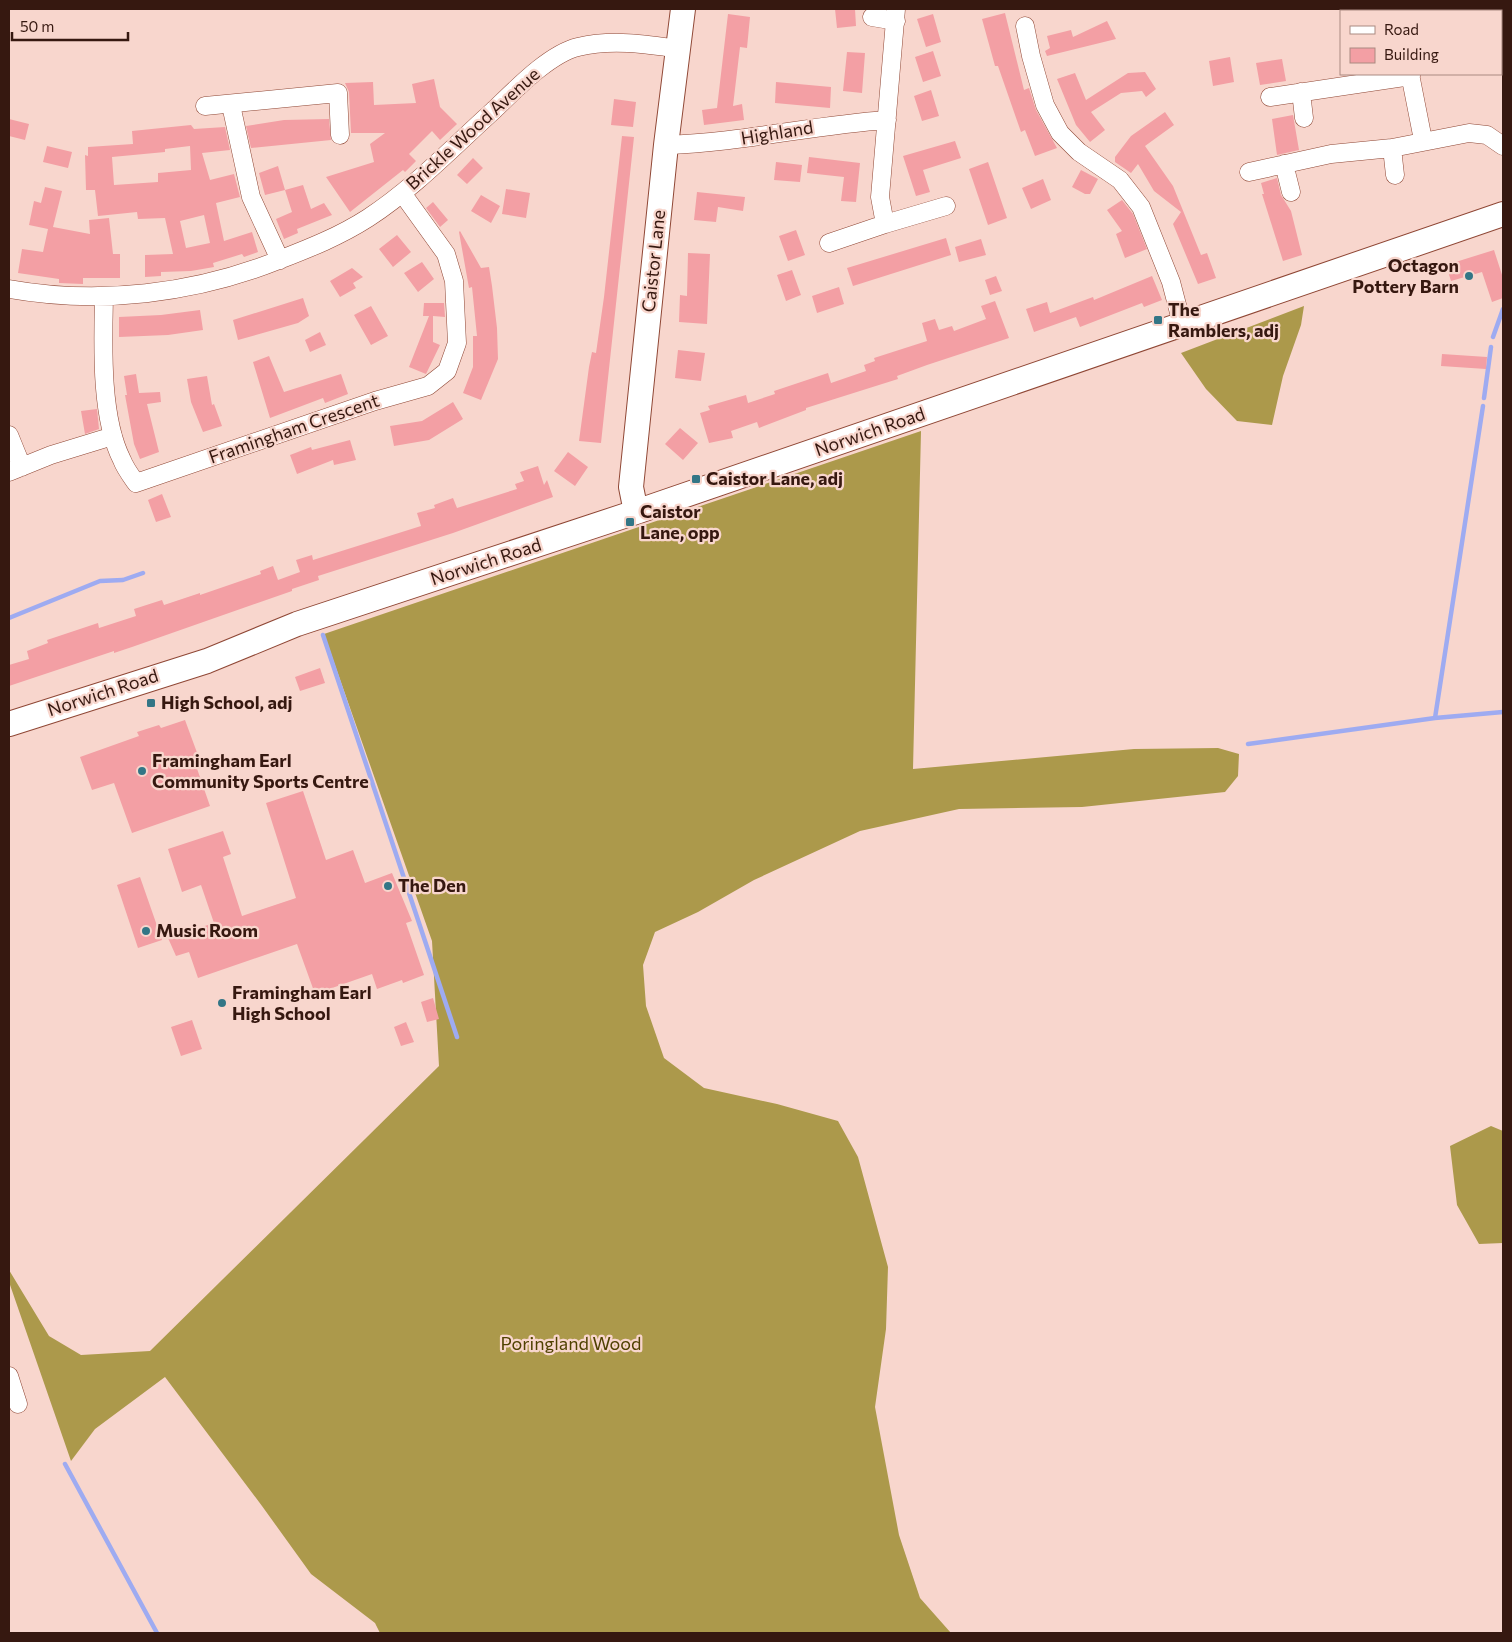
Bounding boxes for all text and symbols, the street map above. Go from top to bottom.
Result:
scale bar [12,10,129,42]
legend [1340,10,1502,75]
text: 50 m [20,17,54,35]
text: Road [1384,20,1419,38]
text: Building [1384,45,1439,63]
street label: Brickle Wood Avenue [401,63,544,194]
street label: Highland [739,115,815,149]
street label: Caistor Lane [637,209,669,313]
place label: Octagon Pottery Barn [1352,254,1459,297]
marker: Octagon Pottery Barn [1463,270,1475,282]
place label: The Ramblers, adj [1168,298,1279,341]
marker: The Ramblers, adj [1152,314,1164,326]
street label: Framingham Crescent [206,389,382,468]
street label: Norwich Road [812,402,928,460]
place label: Caistor Lane, adj [706,467,843,489]
marker: Caistor Lane, adj [690,473,702,485]
place label: Caistor Lane, opp [640,500,720,543]
marker: Caistor Lane, opp [624,516,636,528]
street label: Norwich Road [427,533,544,589]
street label: Norwich Road [44,664,161,720]
place label: High School, adj [161,691,293,713]
marker: High School, adj [145,697,157,709]
place label: Framingham Earl Community Sports Centre [152,749,369,792]
marker: Framingham Earl Community Sports Centre [136,765,148,777]
place label: The Den [398,874,466,896]
marker: The Den [382,880,394,892]
place label: Music Room [156,919,258,941]
marker: Music Room [140,925,152,937]
place label: Framingham Earl High School [232,981,372,1024]
marker: Framingham Earl High School [216,997,228,1009]
park label: Poringland Wood [501,1332,641,1354]

